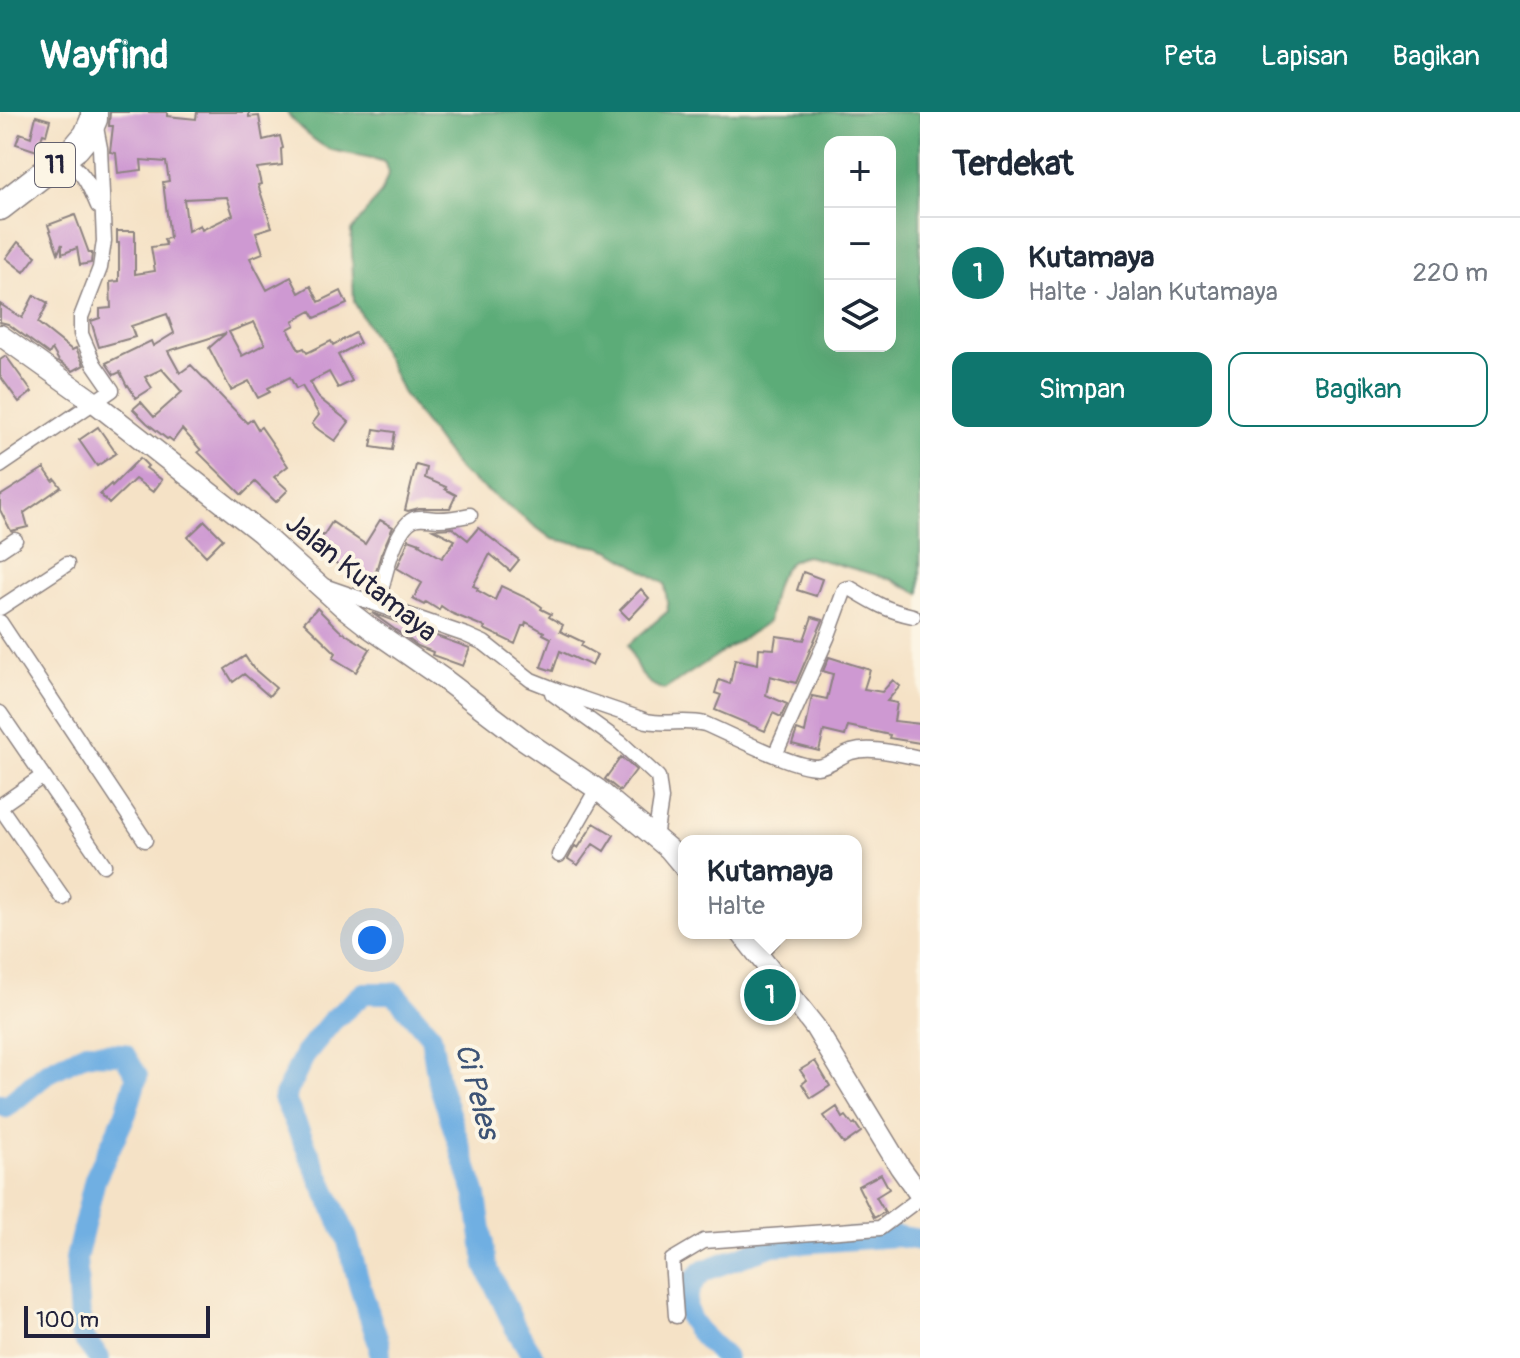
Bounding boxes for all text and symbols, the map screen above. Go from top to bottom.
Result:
text: Wayfind [40,32,169,80]
text: Peta [1163,39,1217,74]
text: Lapisan [1261,39,1348,74]
text: Bagikan [1392,39,1480,74]
map controls [824,136,896,352]
button: + [824,136,896,208]
road number: 11 [35,143,75,187]
text: Terdekat [952,143,1073,186]
button: − [824,208,896,280]
text: Kutamaya [1028,239,1155,276]
text: 1 [973,257,983,289]
text: 220 m [1412,257,1488,289]
text: Halte · Jalan Kutamaya [1028,276,1278,308]
button: layers [824,280,896,352]
button: Simpan [952,352,1212,427]
button: Bagikan [1228,352,1488,427]
street label: Jalan Kutamaya [278,506,444,650]
popup [678,835,862,939]
text: Kutamaya [707,853,833,890]
text: Halte [707,890,765,922]
your location [352,920,392,960]
pin: 1 [744,965,796,1025]
water label: Ci Peles [447,1039,508,1146]
scale bar [24,1302,210,1338]
text: 100 m [36,1306,99,1334]

